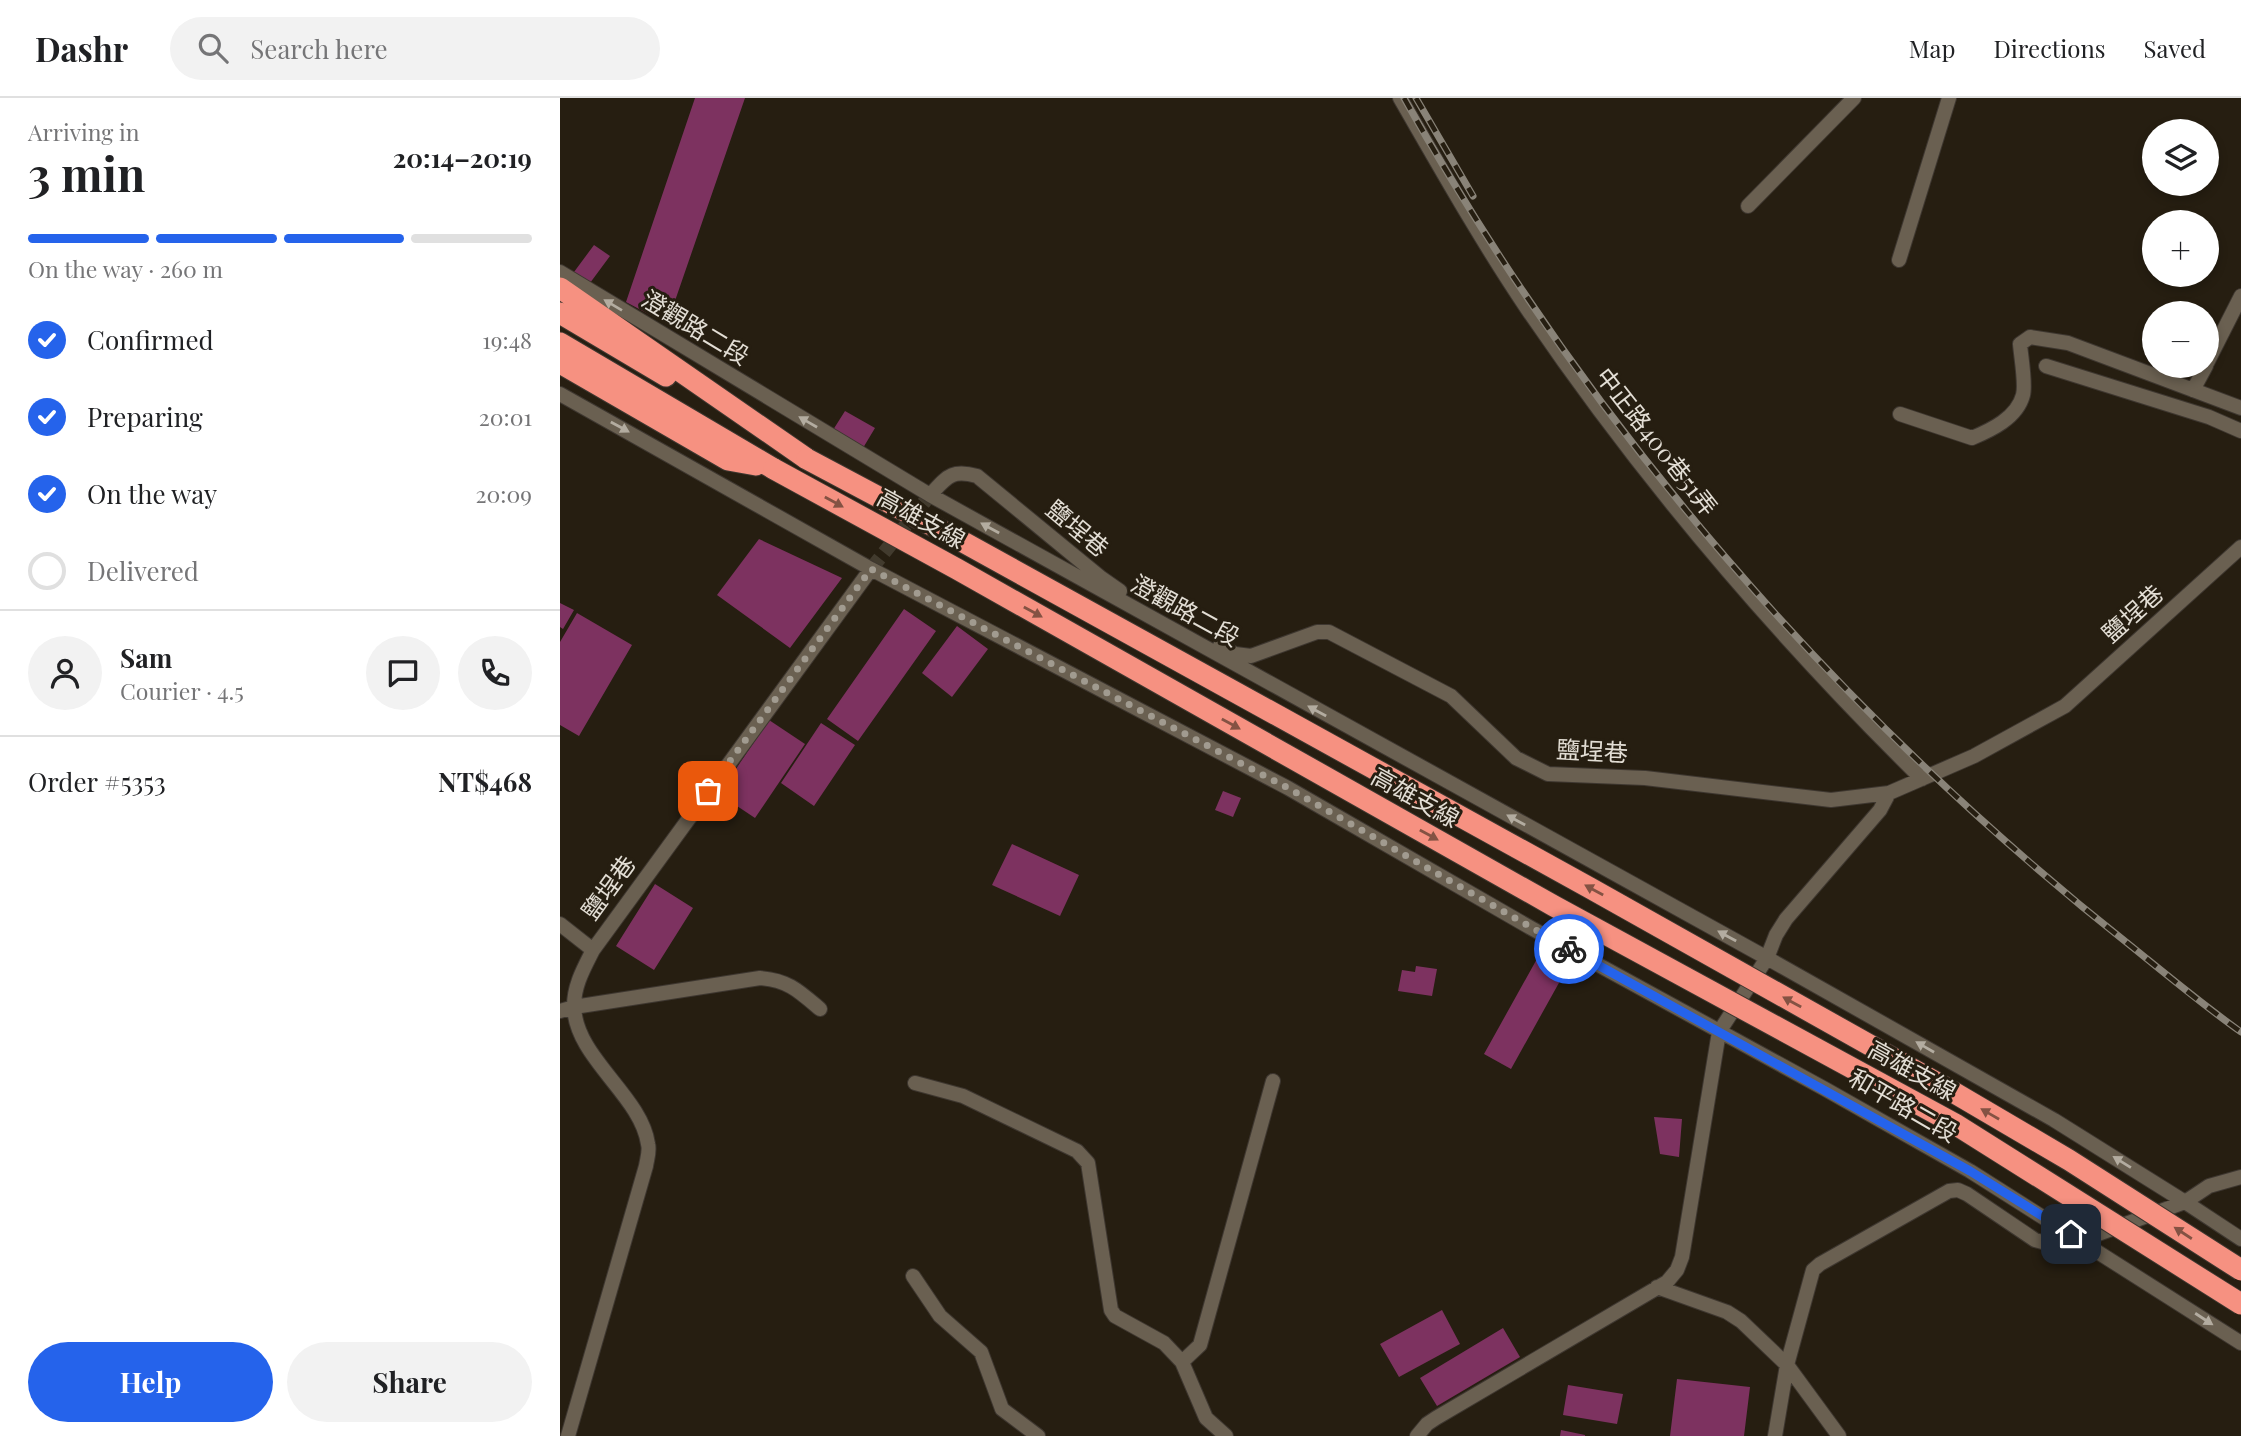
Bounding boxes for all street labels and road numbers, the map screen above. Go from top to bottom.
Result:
street label: 澄觀路二段 [636,282,756,371]
street label: 中正路400巷51弄 [1590,360,1725,521]
street label: 高雄支線 [872,480,972,555]
street label: 鹽埕巷 [1040,492,1116,563]
street label: 澄觀路二段 [1126,566,1246,652]
street label: 鹽埕巷 [2094,577,2169,648]
street label: 鹽埕巷 [1555,732,1629,768]
street label: 高雄支線 [1366,759,1466,834]
street label: 鹽埕巷 [573,848,641,925]
street label: 高雄支線 [1863,1032,1963,1107]
street label: 和平路二段 [1844,1060,1964,1148]

